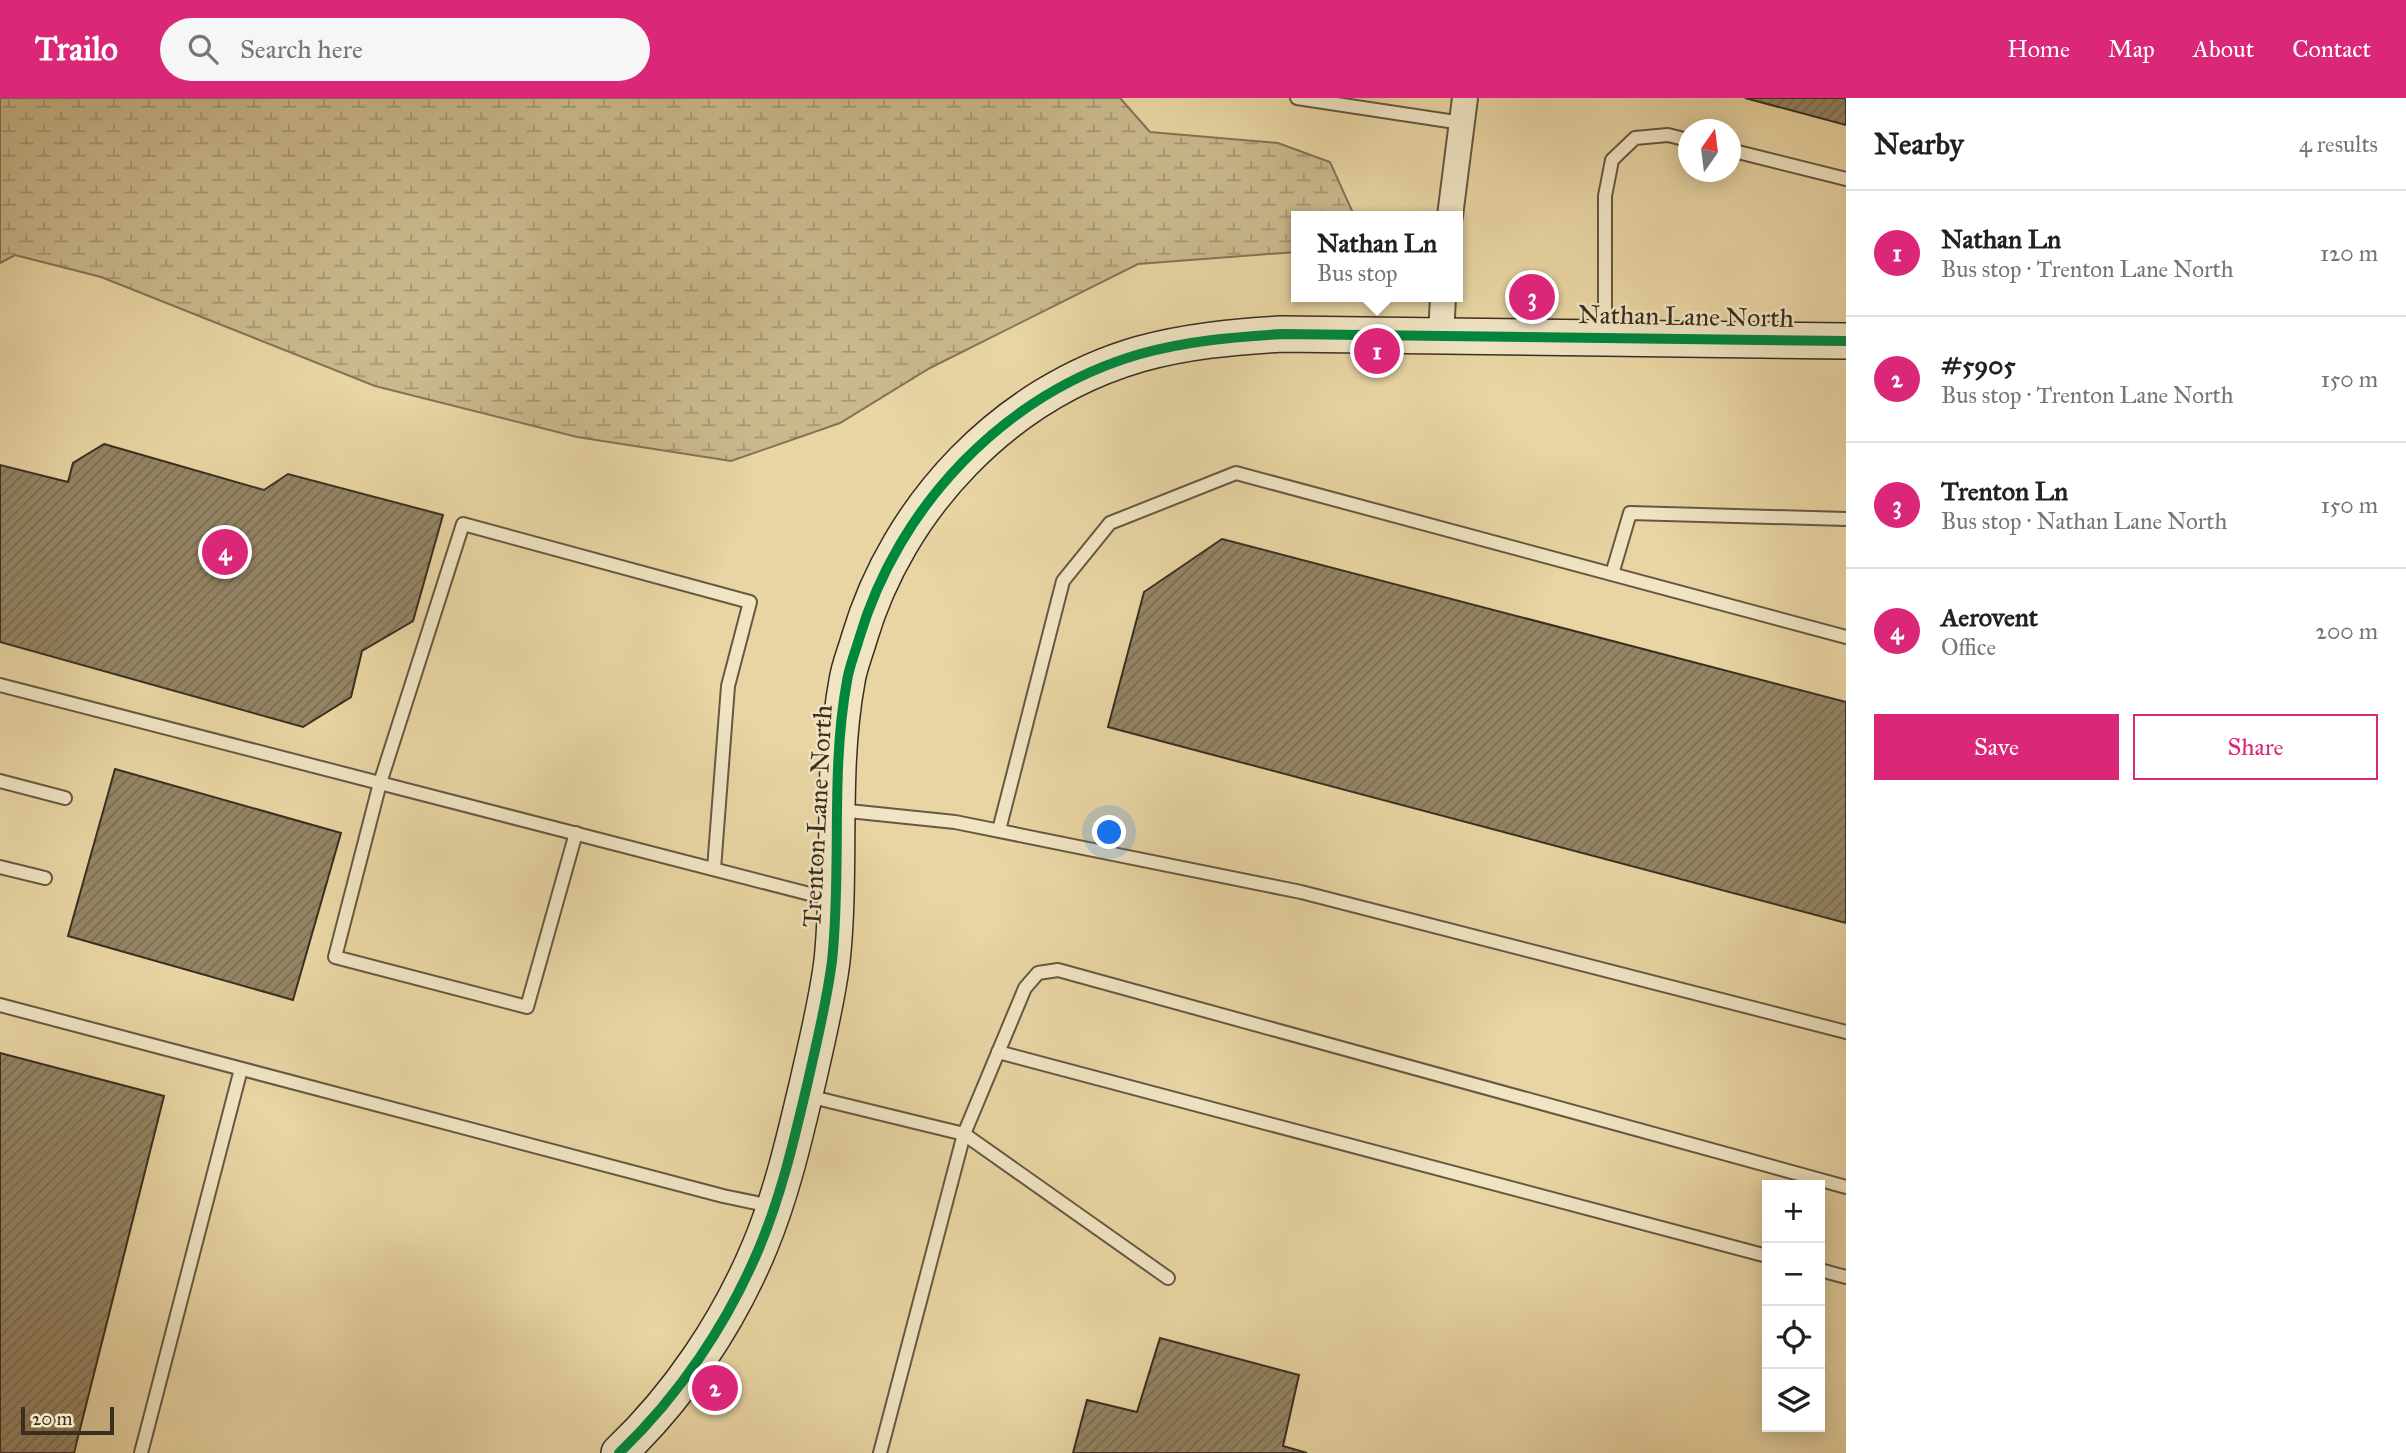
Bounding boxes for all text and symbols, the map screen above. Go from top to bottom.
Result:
search box [160,18,650,81]
text: Trailo [35,29,118,69]
icon: search [184,30,222,68]
text: Search here [240,33,363,65]
text: Home [2007,34,2070,64]
text: Map [2108,34,2155,64]
text: About [2193,34,2254,64]
text: Contact [2292,34,2371,64]
north arrow [1678,119,1741,182]
text: Nearby [1874,126,1964,162]
text: 4 results [2299,130,2378,158]
popup [1291,211,1463,302]
text: Nathan Ln [1941,223,2061,255]
text: Nathan Ln [1317,227,1437,259]
text: 1 [1892,239,1902,267]
text: 120 m [2320,239,2378,267]
text: Bus stop · Trenton Lane North [1941,255,2233,283]
text: Bus stop [1317,259,1398,287]
pin: 3 [1509,271,1555,323]
street label: Nathan Lane North [1578,298,1795,334]
pin: 1 [1354,325,1400,377]
text: #5905 [1941,349,2016,381]
text: 2 [1891,365,1903,393]
text: 150 m [2321,365,2378,393]
text: Bus stop · Trenton Lane North [1941,381,2233,409]
text: Trenton Ln [1941,475,2068,507]
text: 3 [1892,491,1902,519]
text: 150 m [2321,491,2378,519]
text: Bus stop · Nathan Lane North [1941,507,2227,535]
pin: 4 [202,526,248,578]
text: Aerovent [1941,601,2038,633]
text: 4 [1891,617,1903,645]
text: 200 m [2316,617,2378,645]
text: Office [1941,633,1996,661]
street label: Trenton Lane North [795,703,839,928]
button: Save [1874,714,2119,780]
button: Share [2133,714,2378,780]
your location [1092,815,1126,849]
map controls [1762,1180,1825,1432]
button: + [1762,1180,1825,1243]
button: − [1762,1243,1825,1306]
button: locate [1762,1306,1825,1369]
pin: 2 [692,1362,738,1414]
button: layers [1762,1369,1825,1432]
scale bar [21,1404,114,1436]
text: 20 m [32,1407,73,1430]

